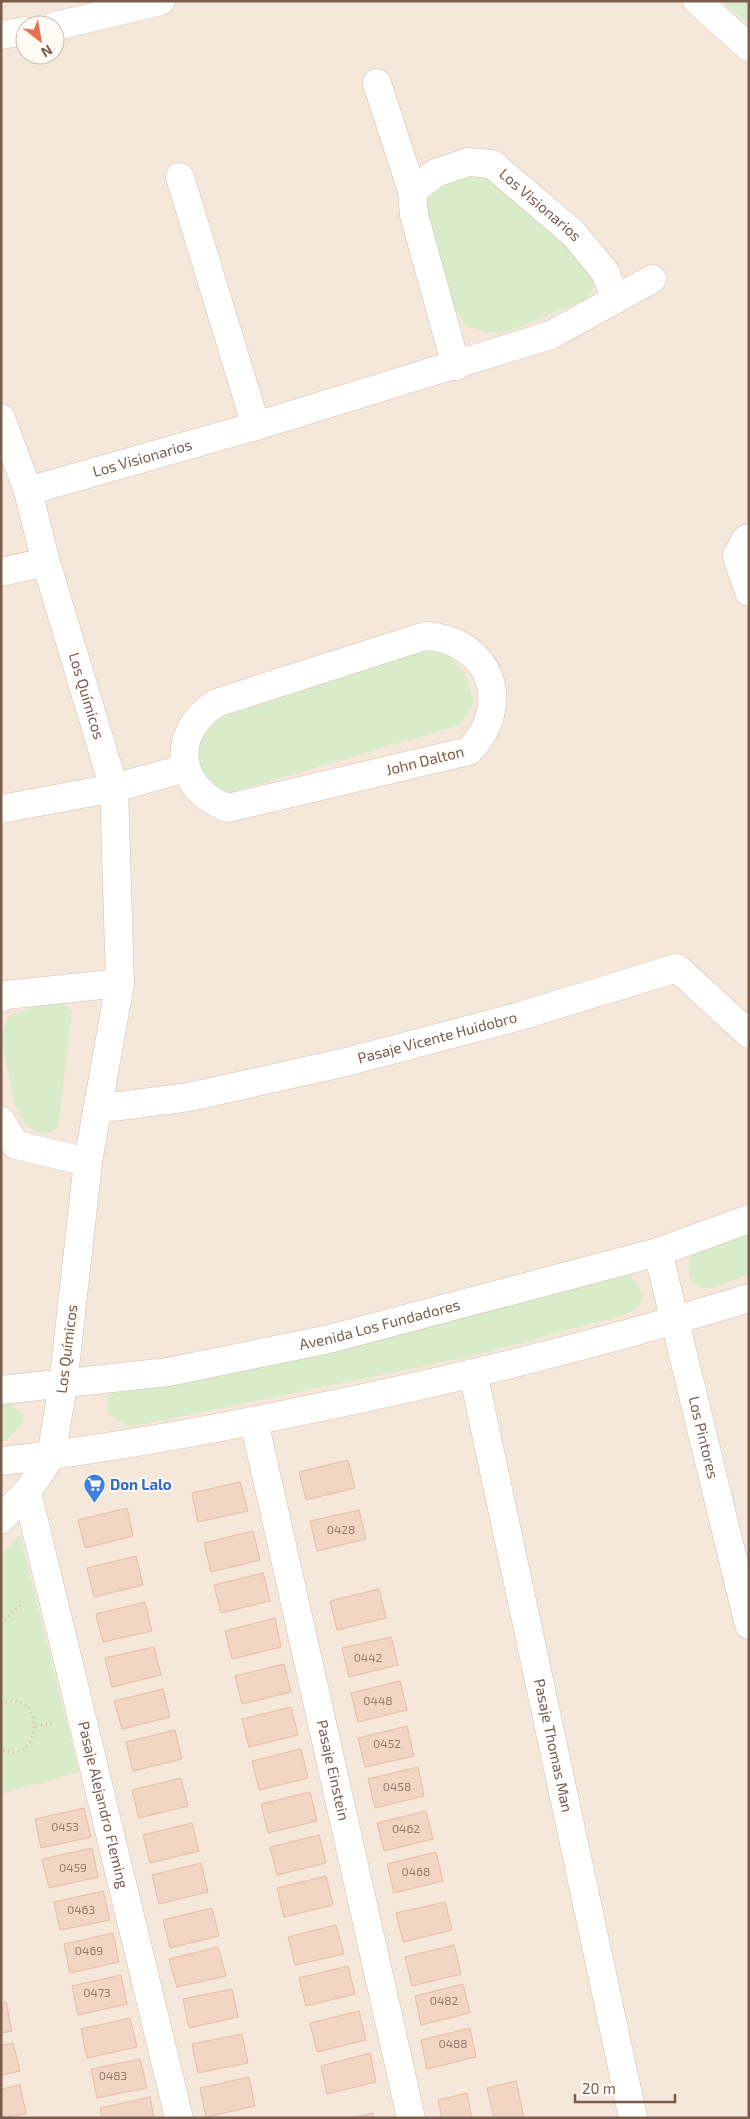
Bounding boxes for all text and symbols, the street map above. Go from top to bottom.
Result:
north arrow [15,15,65,65]
text: N [38,42,56,61]
street label: Los Visionarios [496,164,586,244]
street label: Los Visionarios [90,435,194,480]
street label: Los Químicos [66,650,109,741]
street label: John Dalton [384,742,466,778]
street label: Pasaje Vicente Huidobro [355,1007,519,1067]
street label: Avenida Los Fundadores [298,1295,462,1353]
street label: Los Químicos [52,1303,81,1395]
street label: Los Pintores [686,1394,723,1480]
supermarket icon: Don Lalo [82,1473,106,1504]
place label: Don Lalo [110,1475,172,1493]
house number: 0428 [327,1522,355,1536]
house number: 0442 [354,1650,383,1664]
street label: Pasaje Thomas Man [531,1677,577,1814]
house number: 0448 [363,1693,393,1707]
street label: Pasaje Einstein [314,1718,354,1822]
street label: Pasaje Alejandro Fleming [75,1719,133,1891]
house number: 0452 [373,1736,401,1750]
house number: 0458 [383,1779,411,1793]
house number: 0453 [51,1819,79,1833]
house number: 0462 [392,1821,420,1835]
house number: 0459 [59,1860,87,1874]
house number: 0468 [402,1864,430,1878]
house number: 0463 [67,1902,95,1916]
house number: 0469 [75,1943,103,1957]
house number: 0473 [83,1985,111,1999]
house number: 0482 [430,1993,459,2007]
house number: 0488 [438,2036,468,2050]
house number: 0483 [99,2068,127,2082]
scale bar [575,2072,675,2104]
text: 20 m [582,2079,616,2097]

